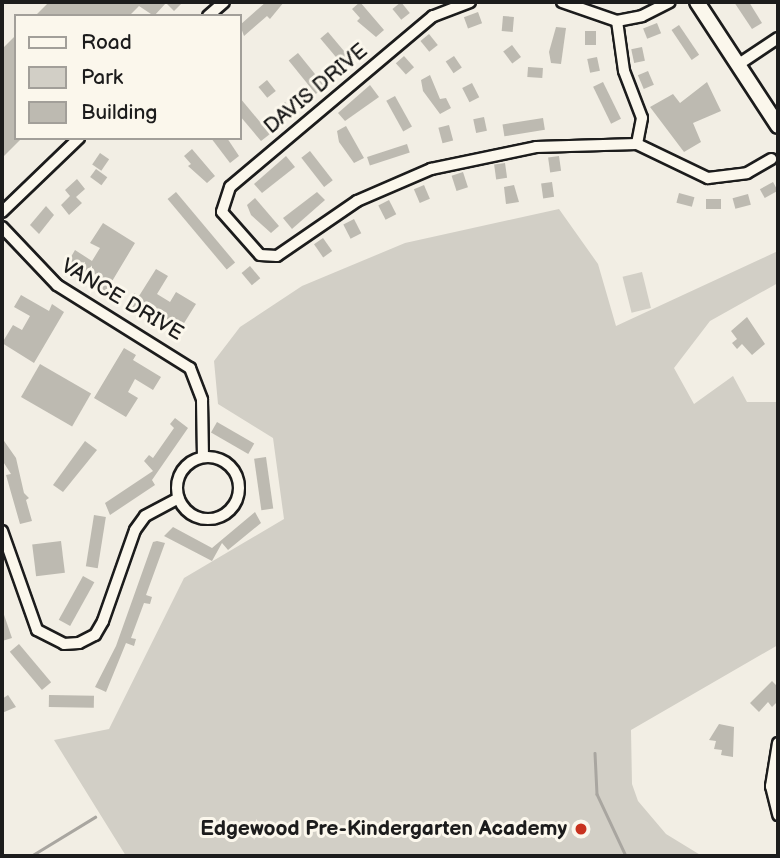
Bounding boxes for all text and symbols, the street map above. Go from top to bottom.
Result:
legend [14,14,242,140]
text: Road [81,30,132,55]
street label: DAVIS DRIVE [259,38,373,140]
text: Park [81,65,123,90]
text: Building [81,100,157,125]
street label: VANCE DRIVE [56,254,188,346]
place label: Edgewood Pre-Kindergarten Academy [200,816,567,842]
marker: Edgewood Pre-Kindergarten Academy [573,821,589,837]

